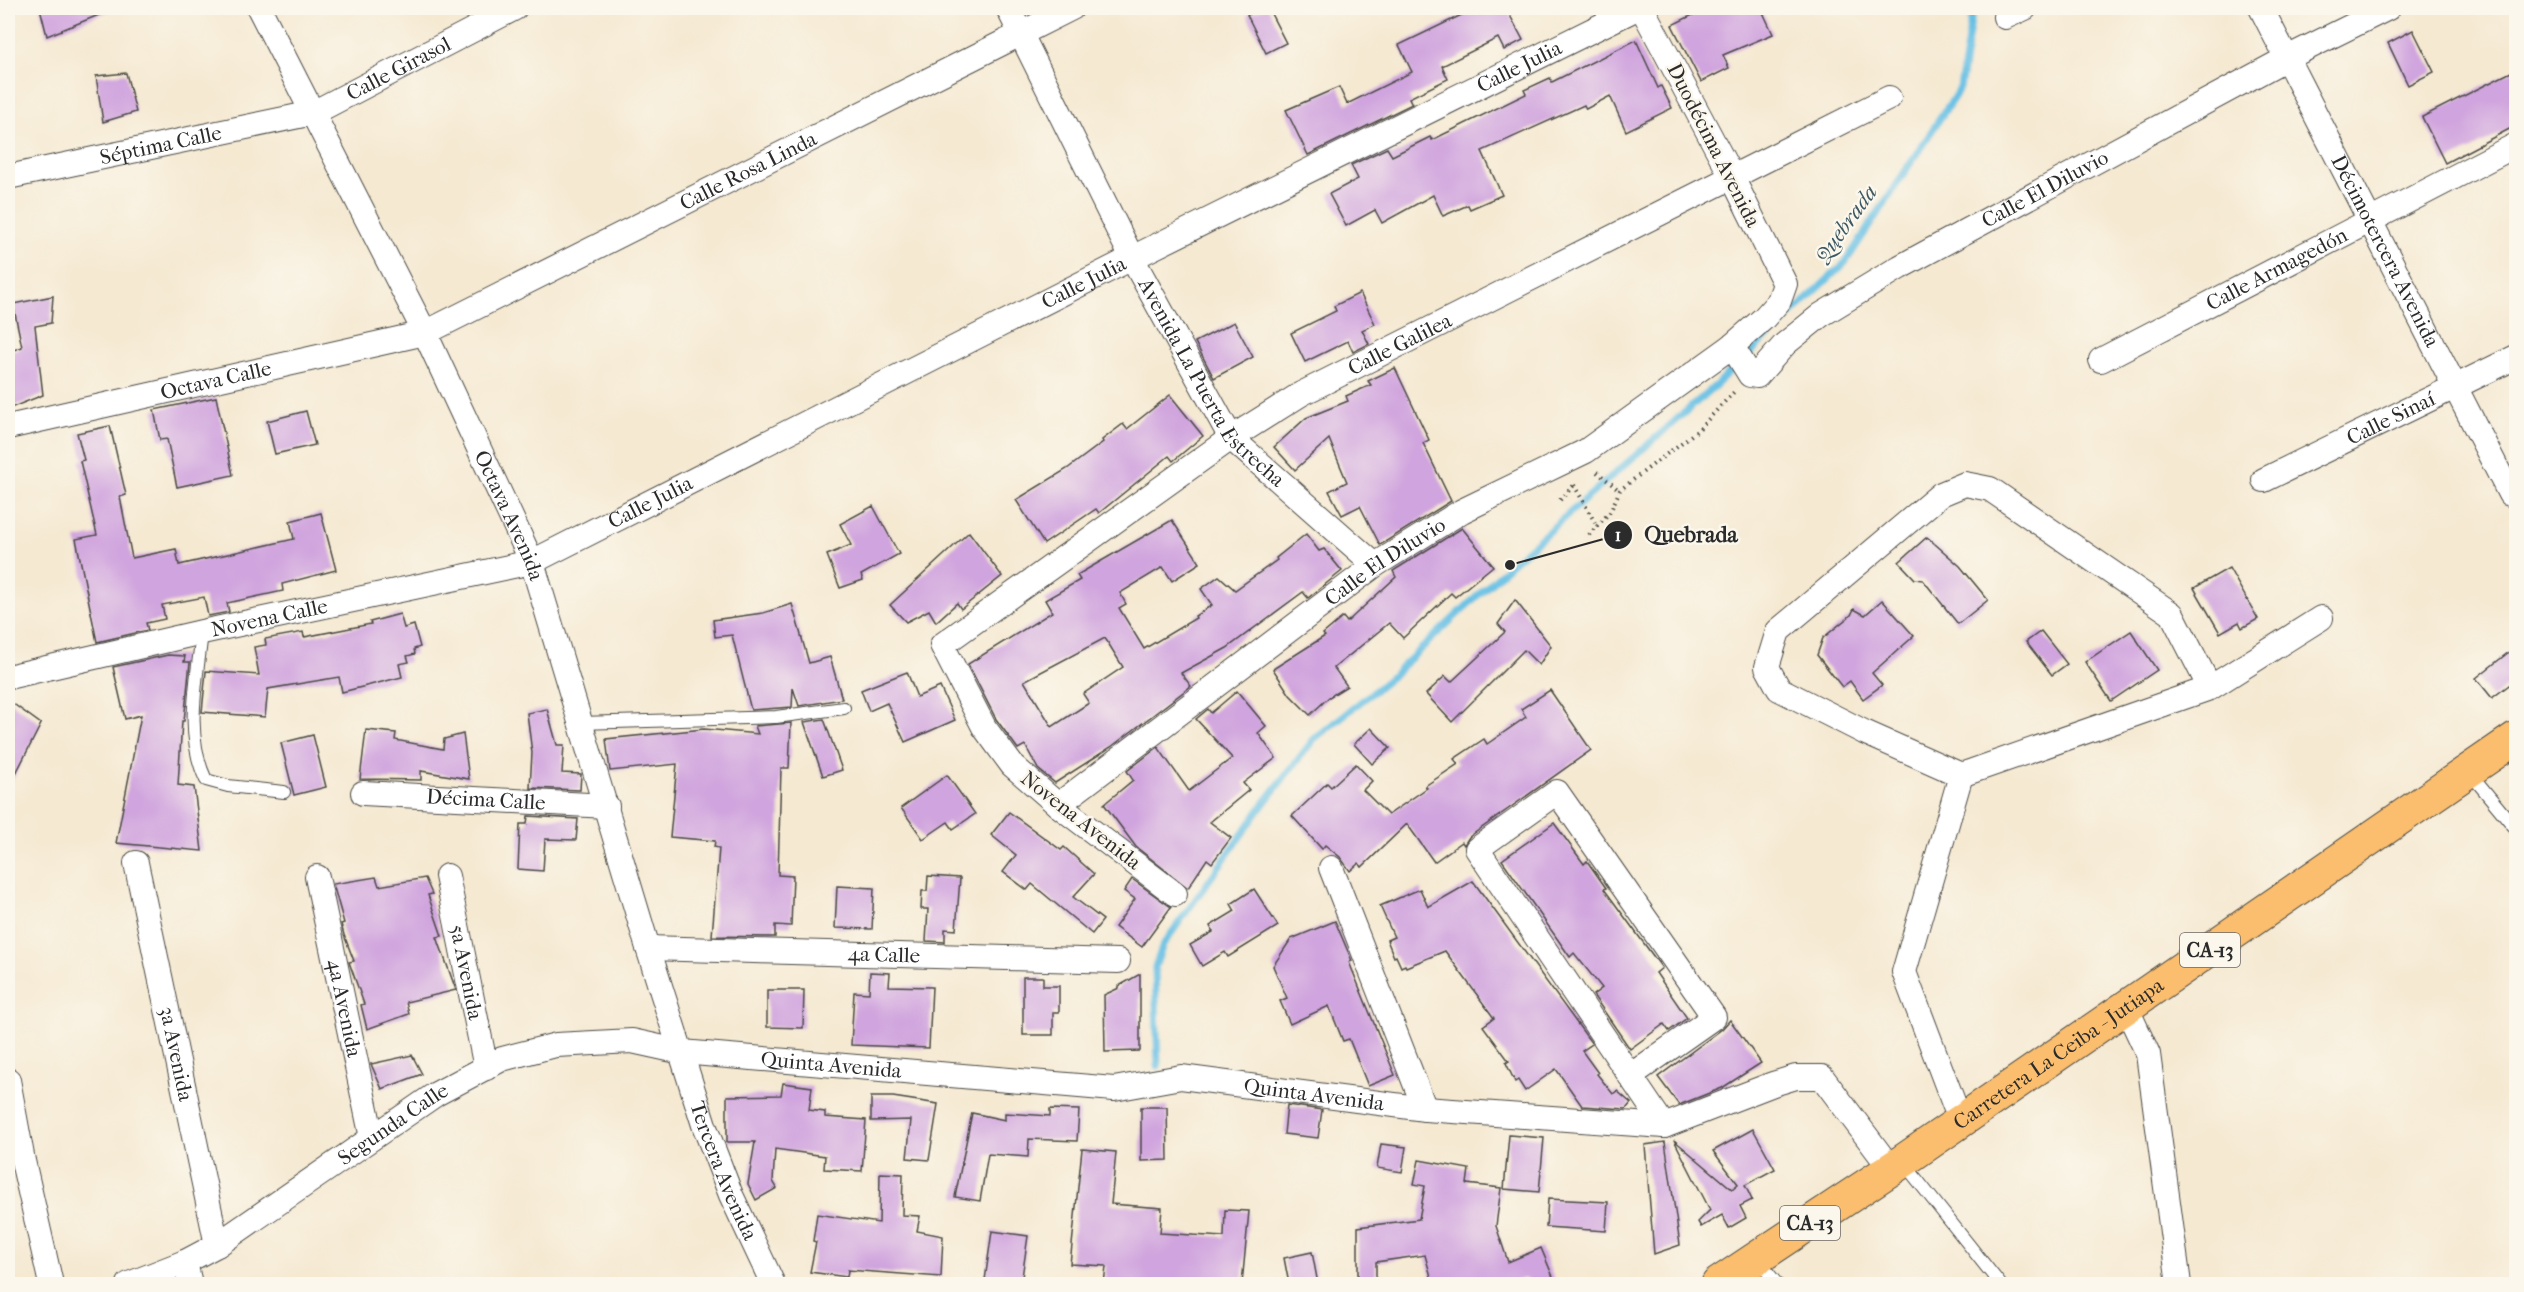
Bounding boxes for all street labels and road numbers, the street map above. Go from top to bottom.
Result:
street label: Calle Girasol [342,32,455,106]
street label: Calle Julia [1473,35,1566,97]
street label: Duodécima Avenida [1662,59,1766,231]
street label: Séptima Calle [98,121,224,169]
street label: Calle Rosa Linda [676,126,821,215]
street label: Calle El Diluvio [1977,145,2112,233]
street label: Décimotercera Avenida [2326,151,2445,351]
street label: Calle Armagedón [2202,222,2351,315]
street label: Calle Julia [1038,251,1130,314]
street label: Avenida La Puerta Estrecha [1133,273,1290,492]
street label: Calle Galilea [1344,308,1456,380]
street label: Octava Calle [158,356,274,404]
street label: Calle Sinaí [2343,386,2440,450]
street label: Octava Avenida [470,446,549,583]
street label: Calle Julia [604,471,697,533]
street label: Calle El Diluvio [1320,512,1450,611]
street label: Novena Calle [209,594,330,642]
street label: Novena Avenida [1016,766,1146,874]
street label: Décima Calle [426,784,546,815]
street label: 5a Avenida [445,922,488,1022]
road number: CA-13 [2180,933,2240,967]
street label: 4a Calle [847,942,920,968]
street label: 4a Avenida [323,957,367,1060]
street label: Carretera La Ceiba - Jutiapa [1949,973,2168,1135]
street label: 3a Avenida [155,1004,198,1103]
street label: Quinta Avenida [760,1047,903,1083]
street label: Quinta Avenida [1242,1073,1386,1116]
street label: Segunda Calle [333,1078,452,1170]
street label: Tercera Avenida [685,1098,763,1244]
road number: CA-13 [1780,1206,1840,1240]

